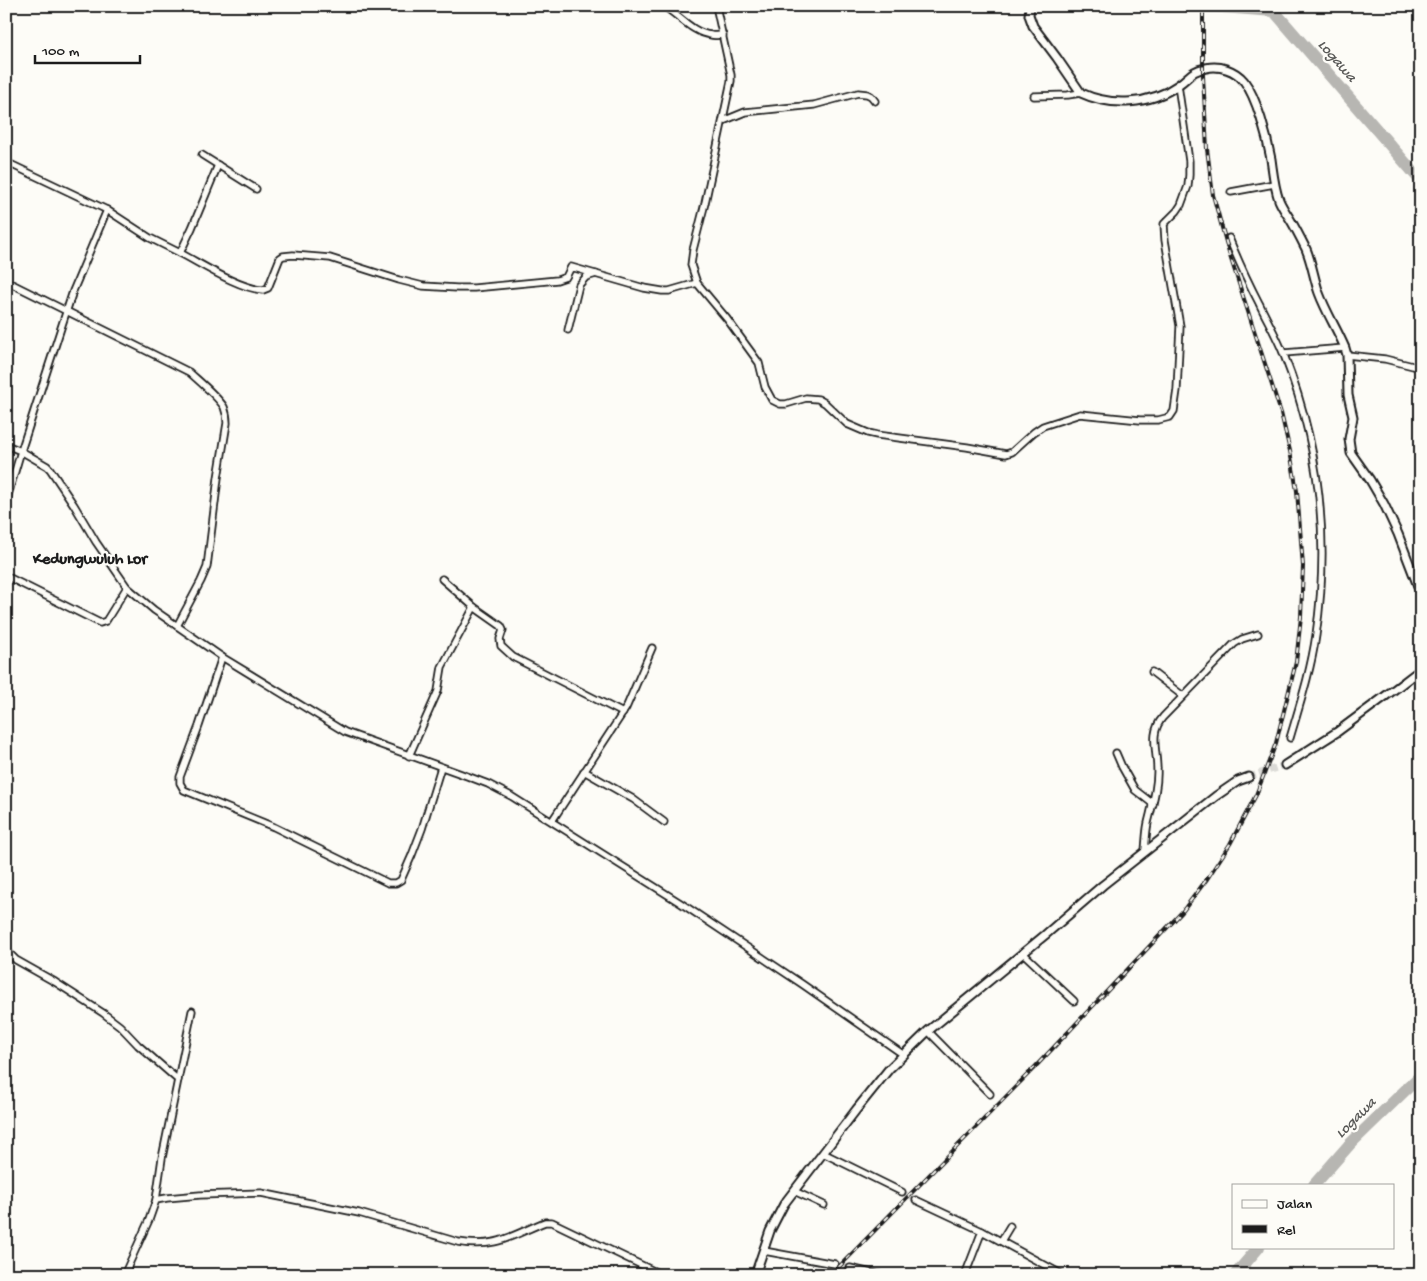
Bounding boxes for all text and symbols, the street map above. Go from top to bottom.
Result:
scale bar [35,32,140,64]
water label: Logawa [1313,37,1361,87]
text: 100 m [41,43,80,61]
district label: Kedungwuluh Lor [32,551,149,570]
water label: Logawa [1332,1093,1382,1142]
legend [1232,1184,1394,1248]
text: Jalan [1277,1196,1312,1214]
text: Rel [1277,1222,1296,1240]

